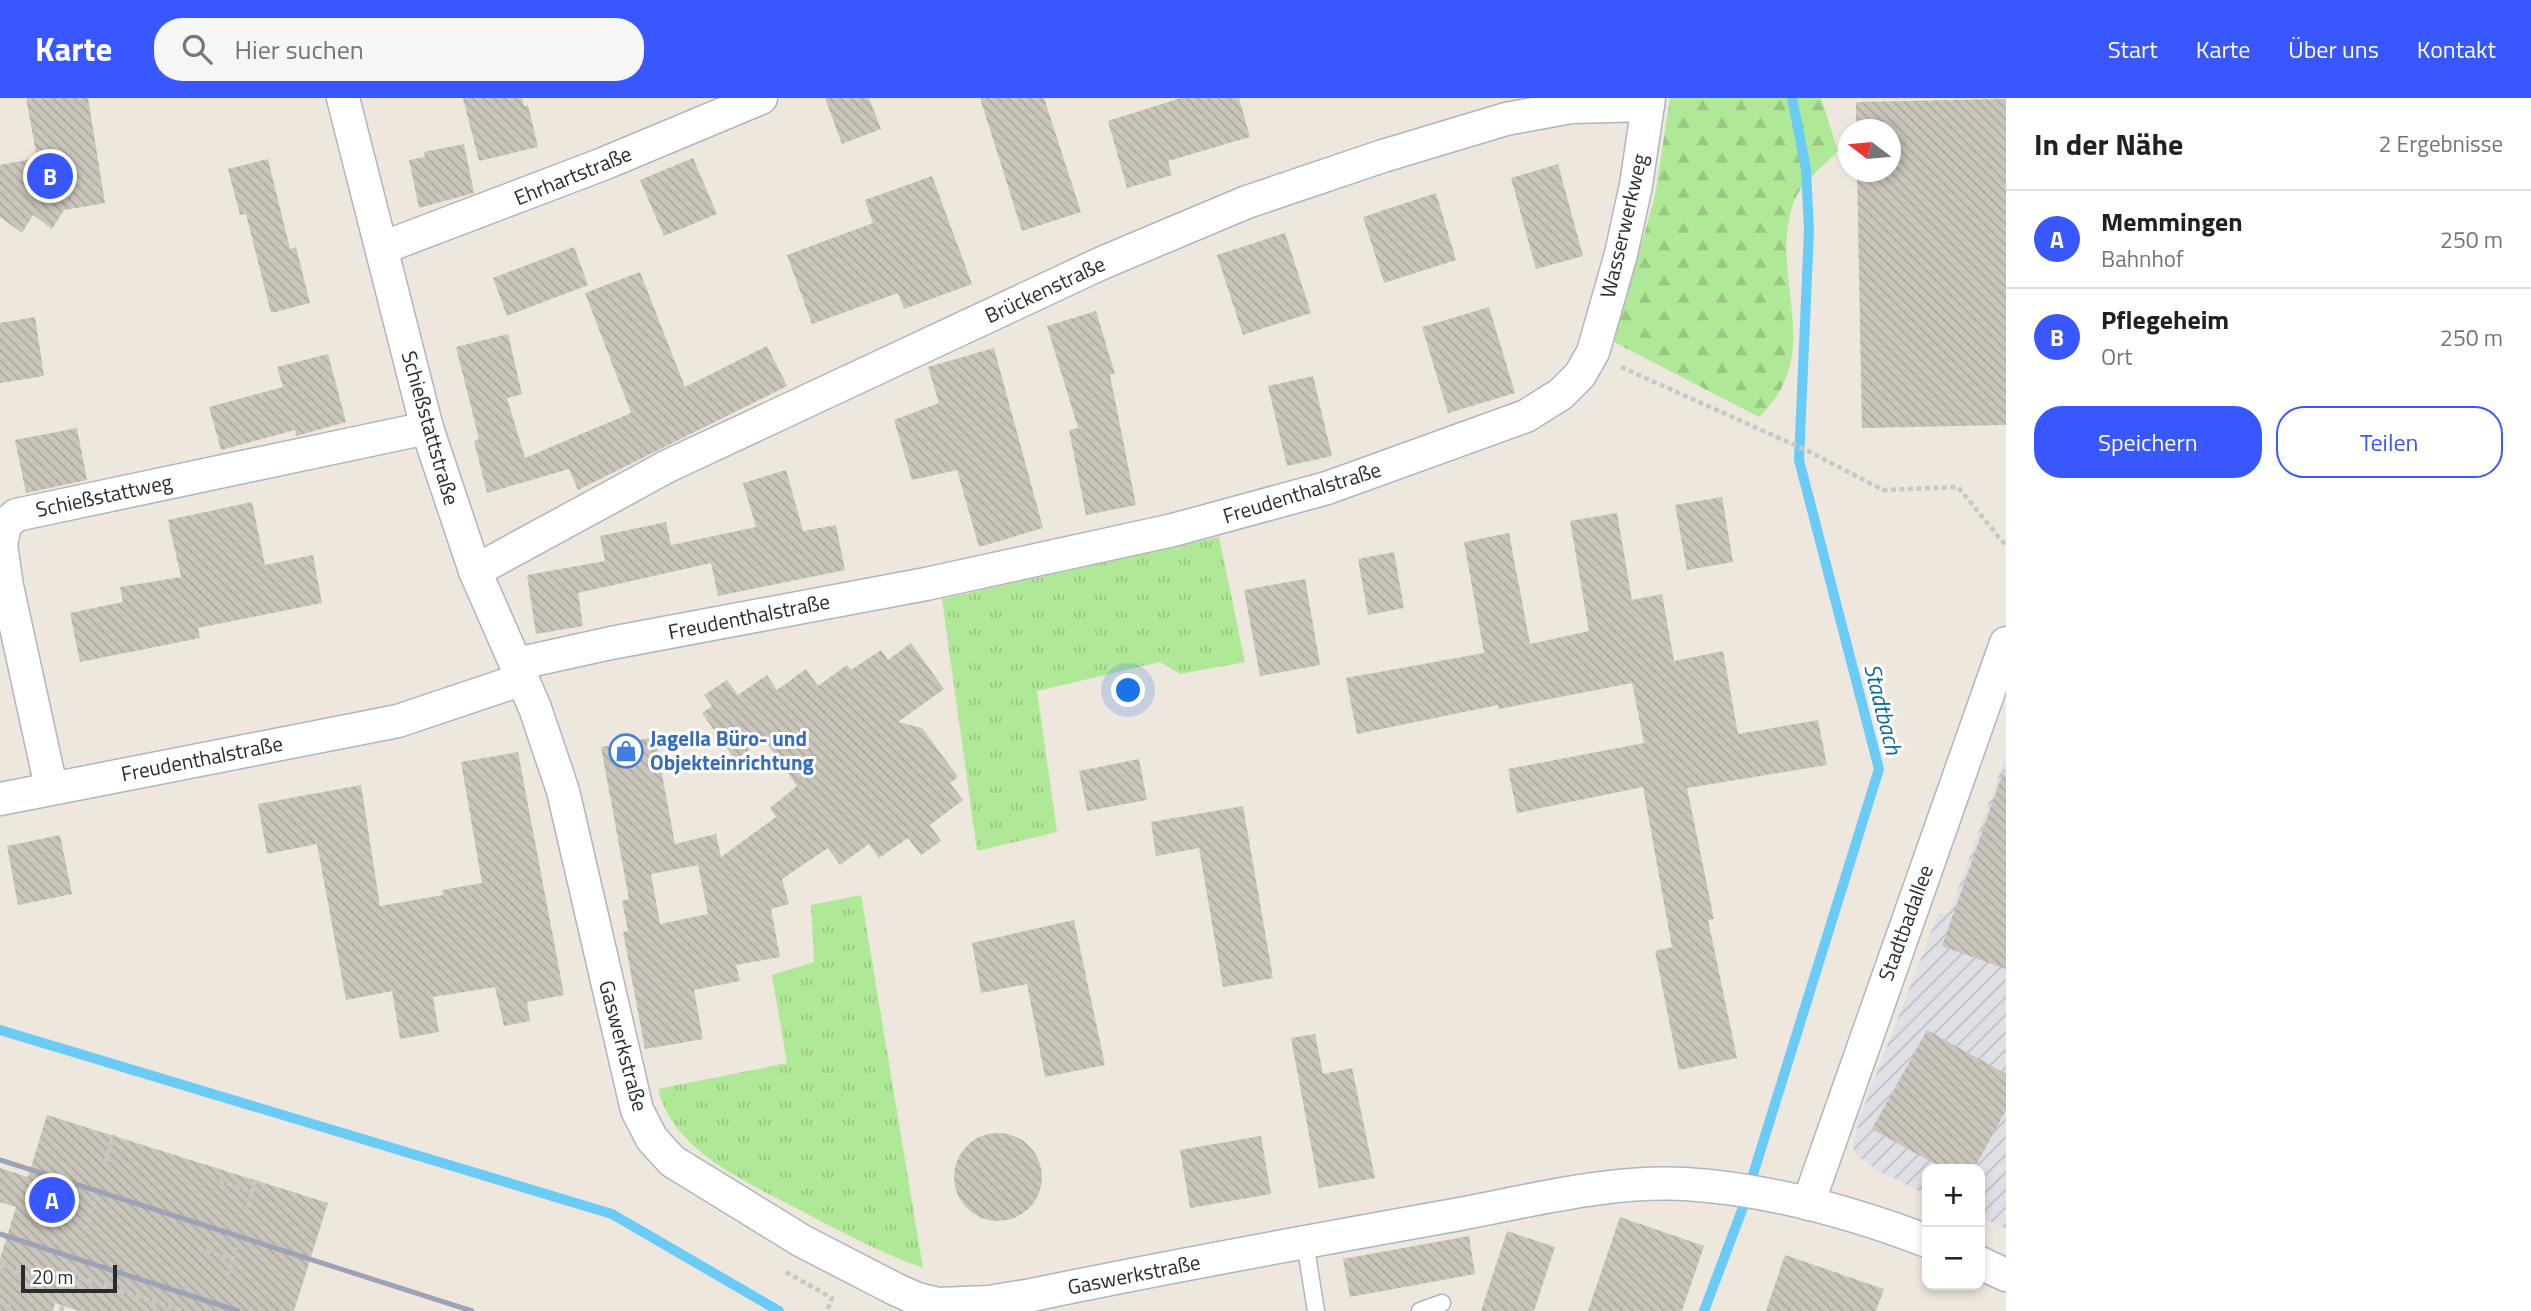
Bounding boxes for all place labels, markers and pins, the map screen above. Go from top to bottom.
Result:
pin: B [27,150,73,202]
place label: Jagella Büro- und Objekteinrichtung [650,722,814,778]
shop icon: Jagella Büro- und Objekteinrichtung [607,732,645,770]
pin: A [29,1174,75,1226]

